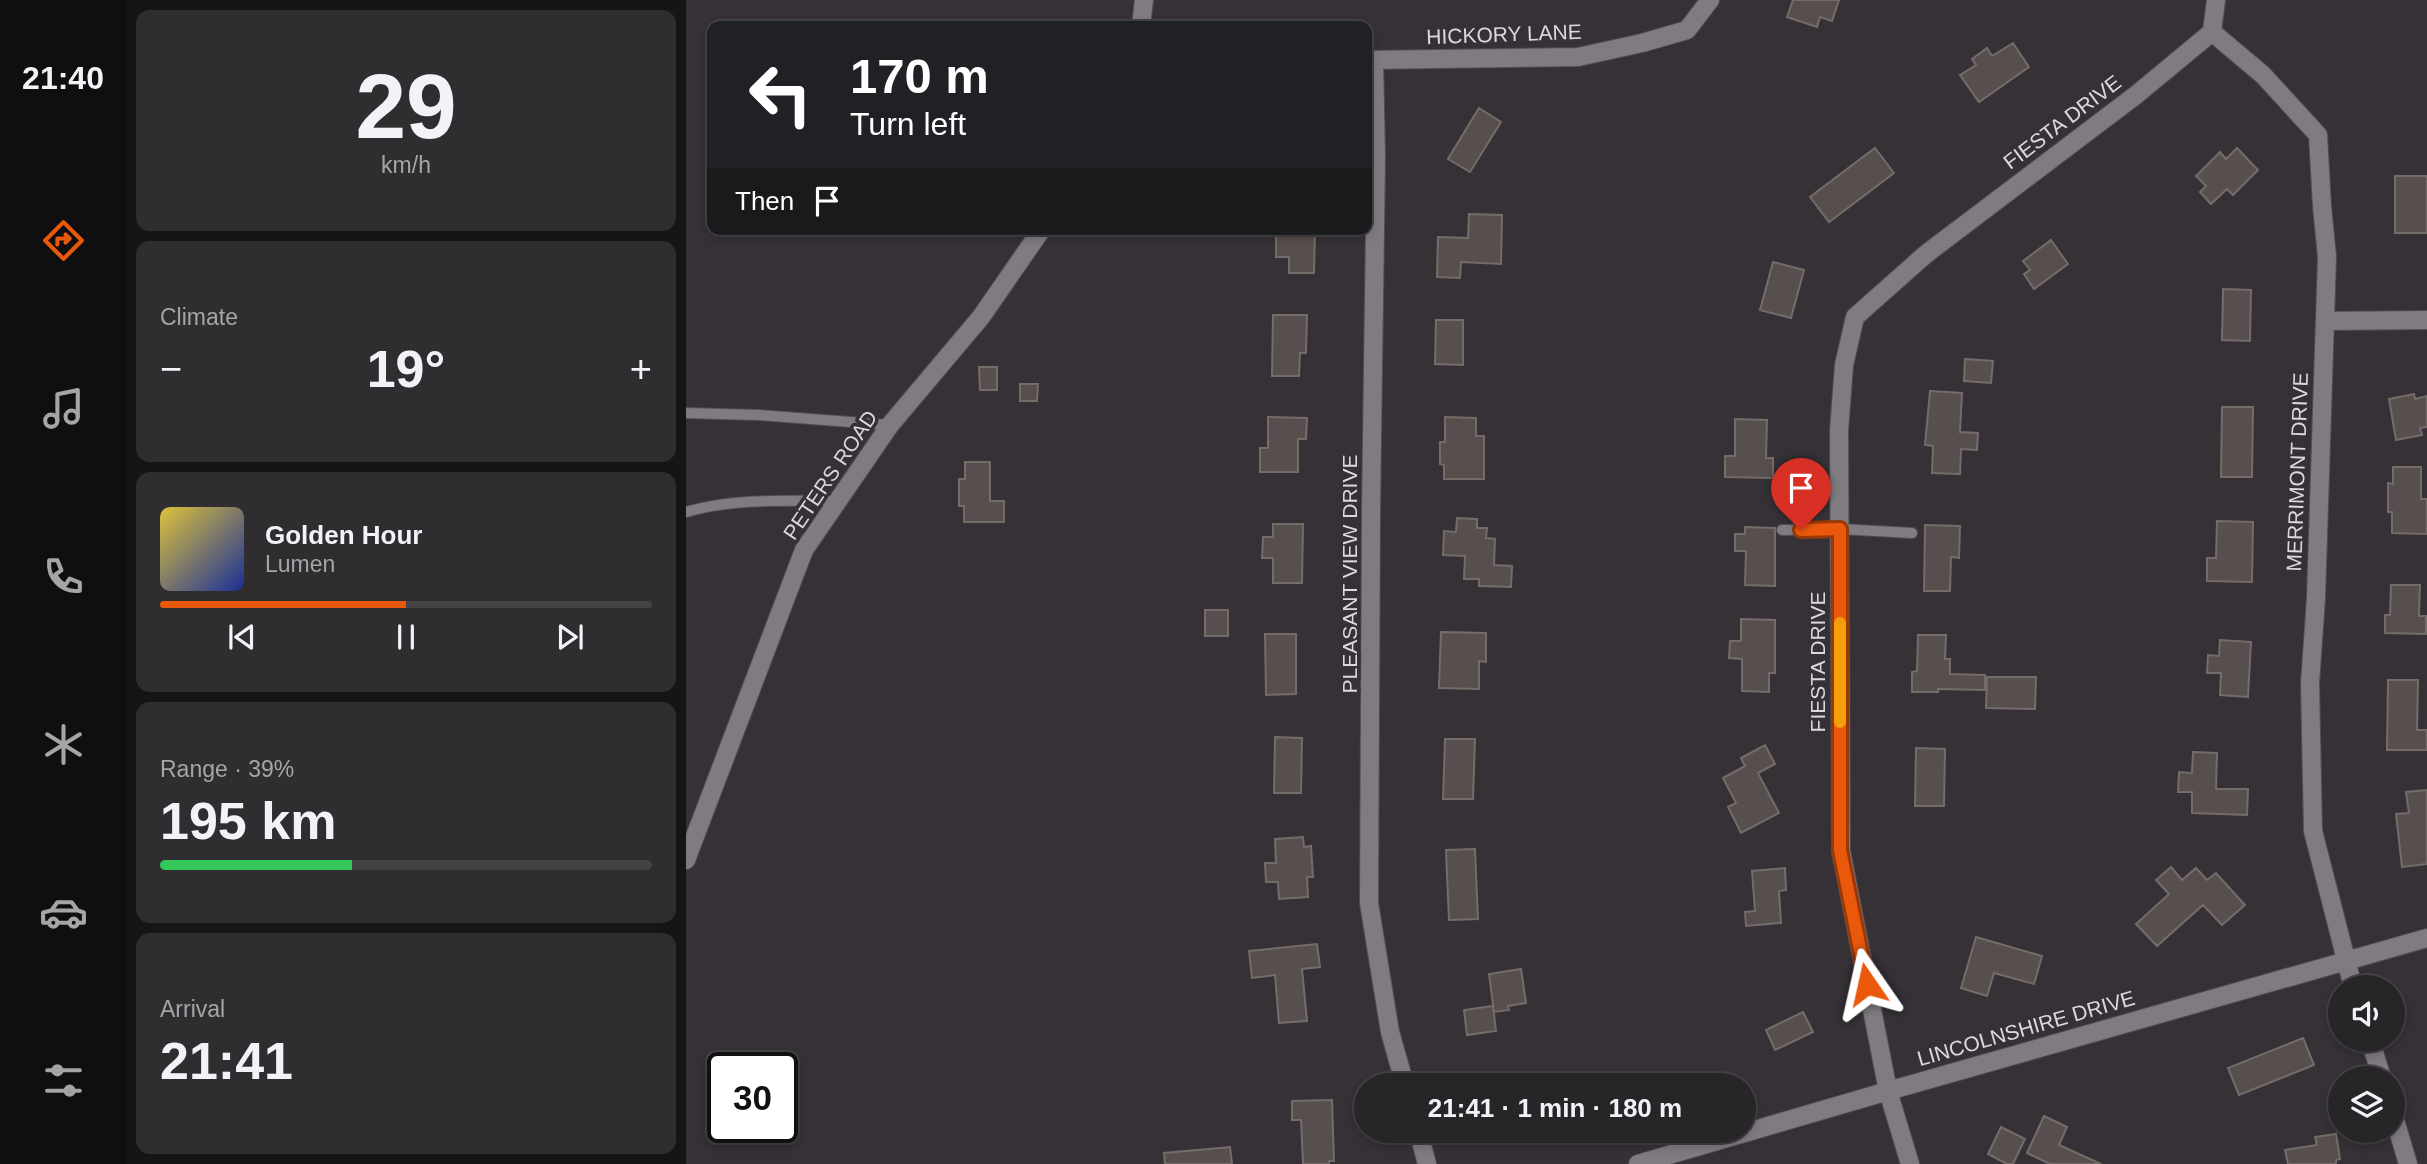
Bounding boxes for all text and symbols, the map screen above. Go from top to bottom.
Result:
street label: HICKORY LANE [1426,20,1582,48]
icon: left [735,49,826,140]
text: 170 m [850,49,989,103]
text: 29 [355,56,457,157]
text: 21:40 [22,60,104,96]
street label: FIESTA DRIVE [1999,70,2125,174]
text: Turn left [850,106,966,142]
text: km/h [381,152,431,178]
icon: arrive [808,182,846,220]
text: Then [735,186,794,216]
icon: directions [39,216,88,265]
text: Climate [160,304,238,330]
text: 19° [367,340,445,398]
text: − [160,348,182,390]
text: + [630,348,652,390]
street label: MERRIMONT DRIVE [2282,372,2312,572]
icon: music [39,384,88,433]
street label: PETERS ROAD [778,406,882,544]
street label: PLEASANT VIEW DRIVE [1338,455,1361,693]
pin [1771,458,1831,530]
icon: arrive [1782,469,1820,507]
text: Golden Hour [265,520,422,550]
text: Lumen [265,551,335,577]
icon: phone [39,552,88,601]
street label: FIESTA DRIVE [1806,592,1829,732]
icon: previous [223,618,261,656]
icon: pause [387,618,425,656]
icon: next [551,618,589,656]
icon: climate [39,720,88,769]
text: Range · 39% [160,756,294,782]
text: 195 km [160,792,336,850]
icon: car [39,888,88,937]
position arrow [1830,947,1904,1021]
map controls [2328,975,2405,1143]
button: sound [2328,975,2405,1052]
street label: LINCOLNSHIRE DRIVE [1915,986,2137,1070]
text: Arrival [160,996,225,1022]
text: 21:41 [160,1032,293,1090]
speed limit sign: 30 [707,1052,798,1143]
icon: filters [39,1056,88,1105]
button: layers [2328,1066,2405,1143]
text: 21:41 · 1 min · 180 m [1428,1093,1682,1123]

